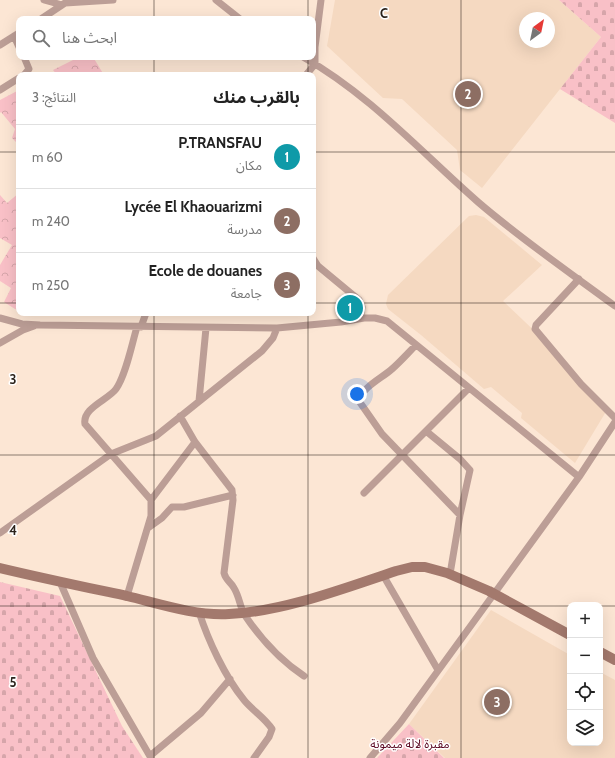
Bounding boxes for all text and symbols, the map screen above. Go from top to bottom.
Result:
text: C [380,5,388,21]
north arrow [519,12,555,48]
search box [16,16,316,60]
icon: search [30,27,52,49]
text: ابحث هنا [62,29,117,47]
pin: 2 [455,79,481,109]
text: بالقرب منك [213,87,300,107]
text: النتائج: 3 [32,89,76,105]
text: P.TRANSFAU [178,134,262,152]
text: 60 m [32,149,63,165]
text: 1 [285,149,289,165]
text: مكان [236,157,262,173]
text: Lycée El Khaouarizmi [124,198,262,216]
text: 240 m [32,213,70,229]
text: 2 [284,213,290,229]
text: مدرسة [227,221,262,237]
text: Ecole de douanes [148,262,262,280]
text: 250 m [32,277,69,293]
text: 3 [284,277,291,293]
text: جامعة [231,285,262,301]
pin: 1 [337,293,363,323]
text: 3 [9,371,17,387]
your location [347,384,367,404]
text: 4 [9,522,17,538]
map controls [567,602,603,746]
button: + [567,602,603,638]
button: − [567,638,603,674]
text: 5 [10,674,17,690]
button: locate [567,674,603,710]
pin: 3 [484,687,510,717]
button: layers [567,710,603,746]
park label: مقبرة لالة ميمونة [370,736,450,751]

